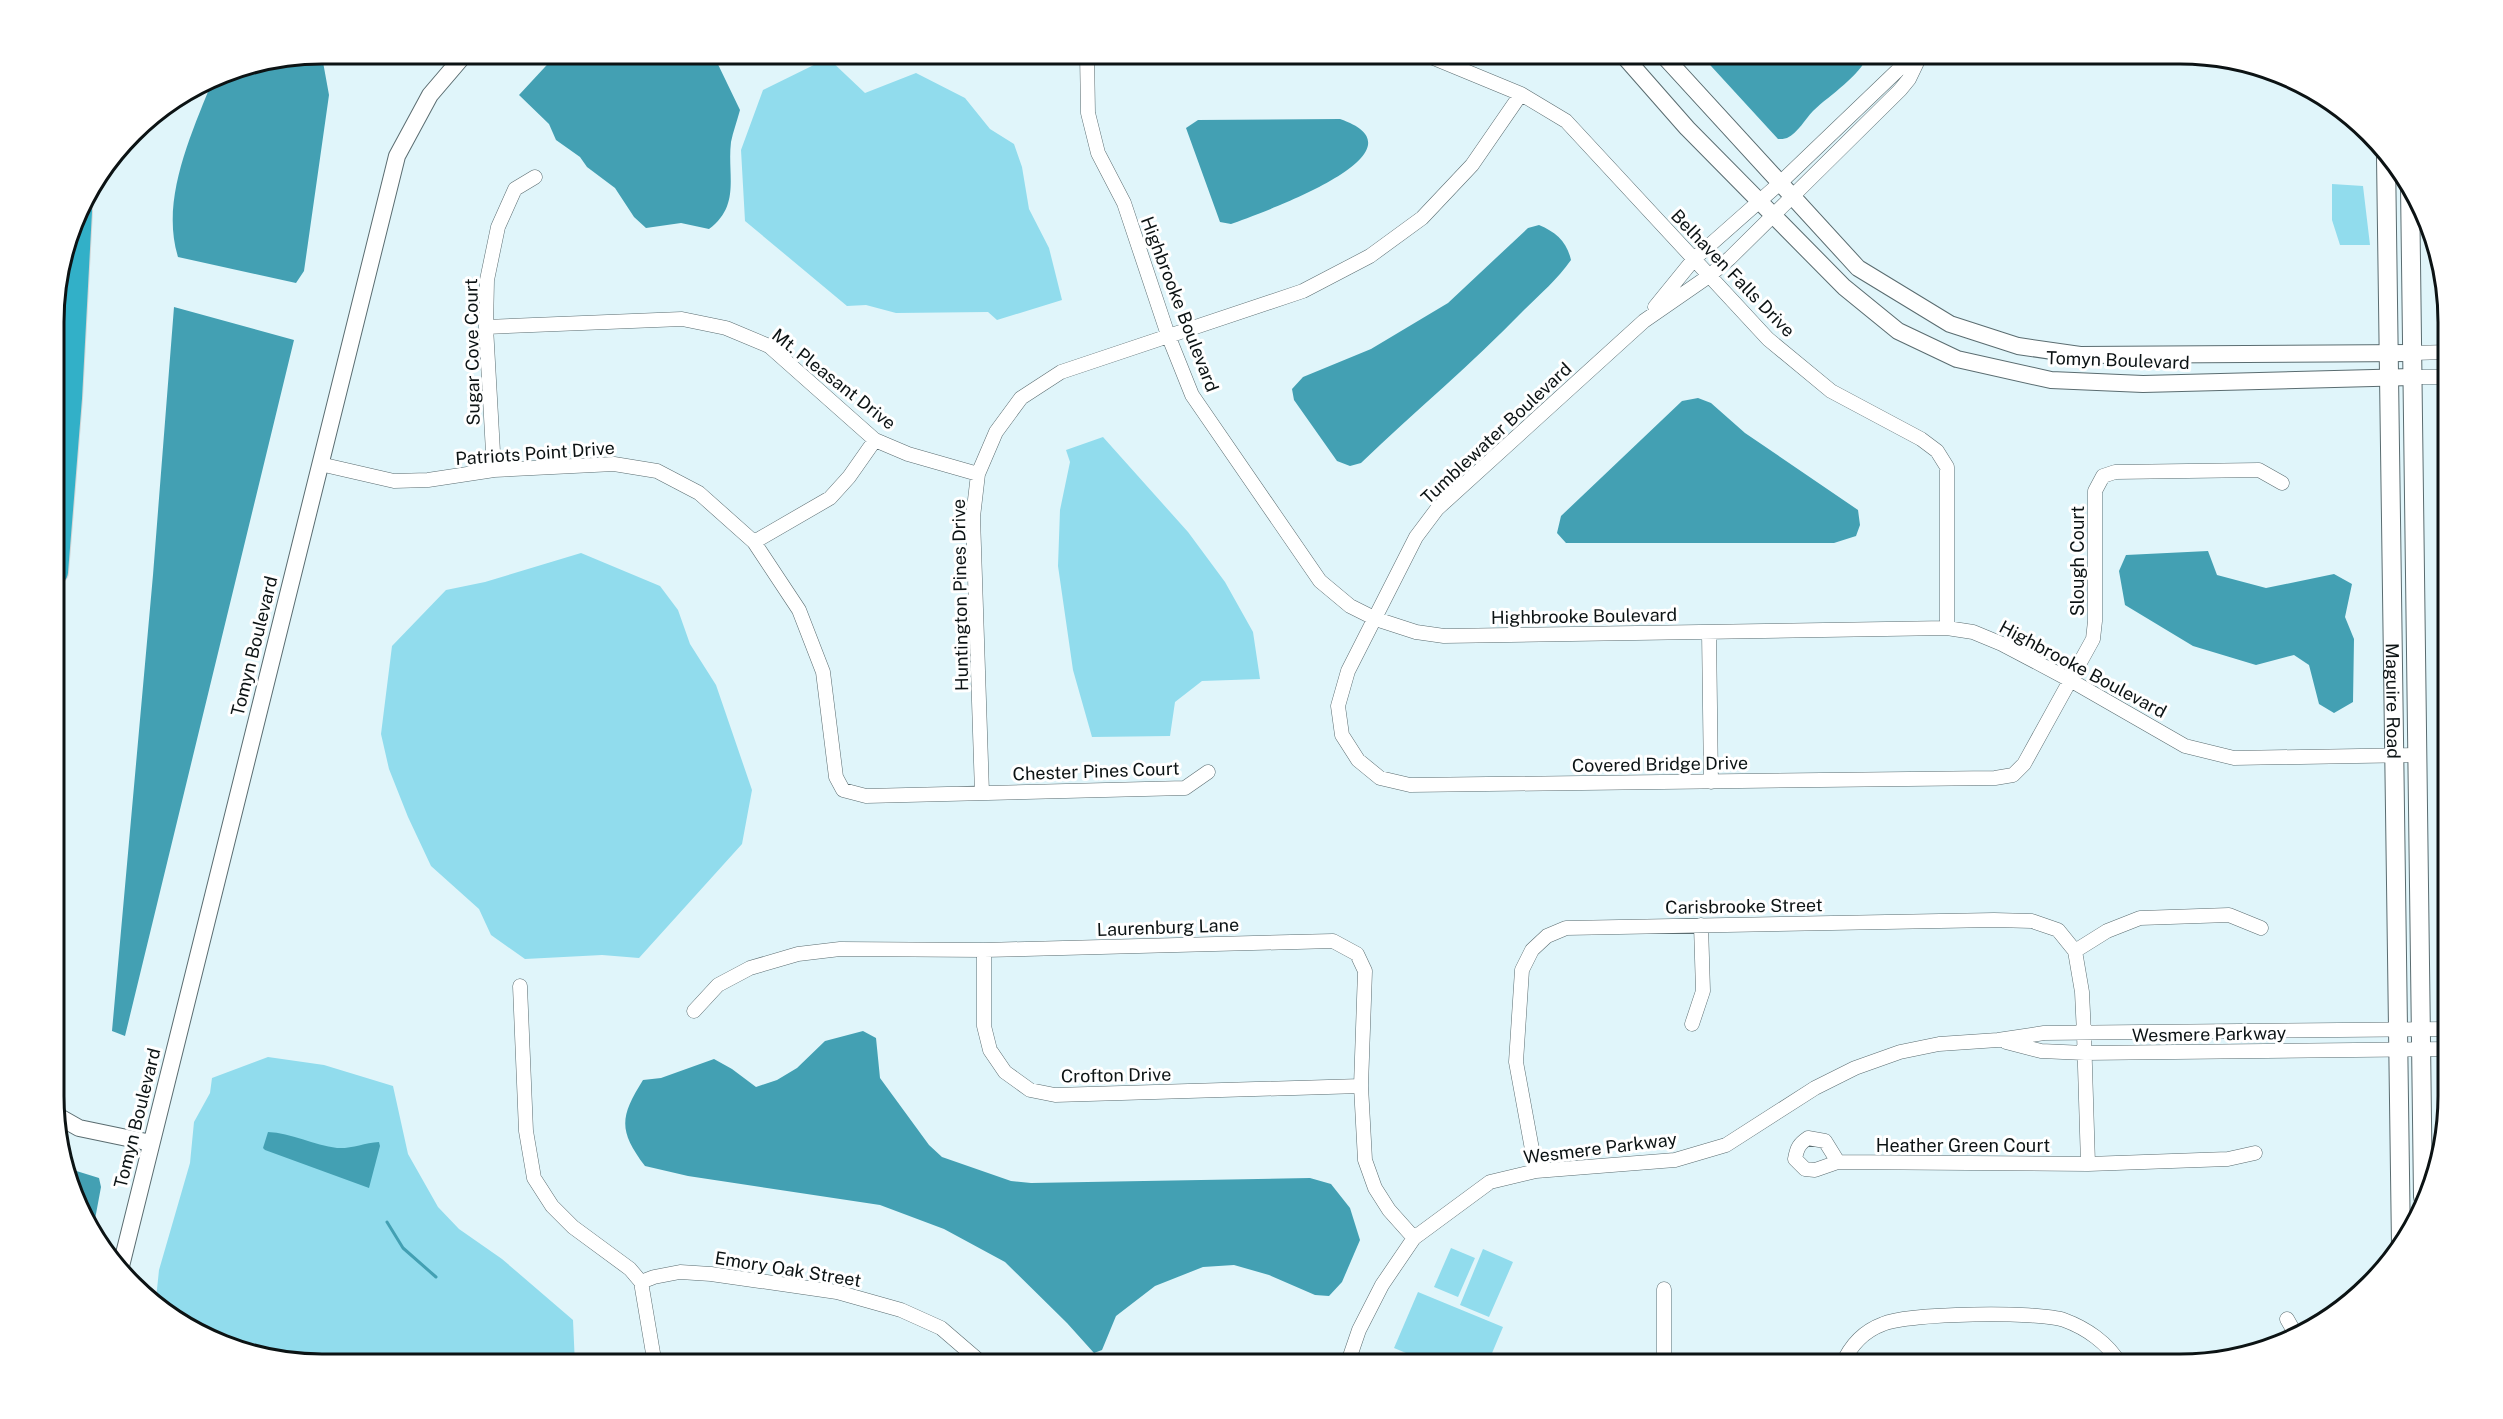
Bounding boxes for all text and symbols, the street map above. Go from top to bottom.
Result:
street label: Belhaven Falls Drive [1667,205,1799,341]
street label: Highbrooke Boulevard [1137,213,1223,395]
street label: Sugar Cove Court [460,278,484,426]
street label: Mt. Pleasant Drive [768,324,900,434]
street label: Tomyn Boulevard [2046,347,2190,373]
street label: Tumblewater Boulevard [1417,358,1575,508]
street label: Patriots Point Drive [454,437,616,469]
street label: Huntington Pines Drive [948,499,972,691]
street label: Slough Court [2067,506,2088,616]
street label: Tomyn Boulevard [226,574,282,718]
street label: Highbrooke Boulevard [1491,604,1677,628]
street label: Highbrooke Boulevard [1996,616,2170,722]
street label: Maguire Road [2382,643,2405,759]
street label: Covered Bridge Drive [1572,752,1748,776]
street label: Chester Pines Court [1012,758,1180,784]
street label: Carisbrooke Street [1665,894,1823,918]
street label: Laurenburg Lane [1097,914,1239,940]
street label: Wesmere Parkway [2132,1022,2287,1046]
street label: Tomyn Boulevard [109,1046,165,1190]
street label: Crofton Drive [1061,1064,1171,1086]
street label: Wesmere Parkway [1522,1128,1678,1168]
street label: Heather Green Court [1876,1135,2050,1156]
street label: Emory Oak Street [713,1247,863,1291]

